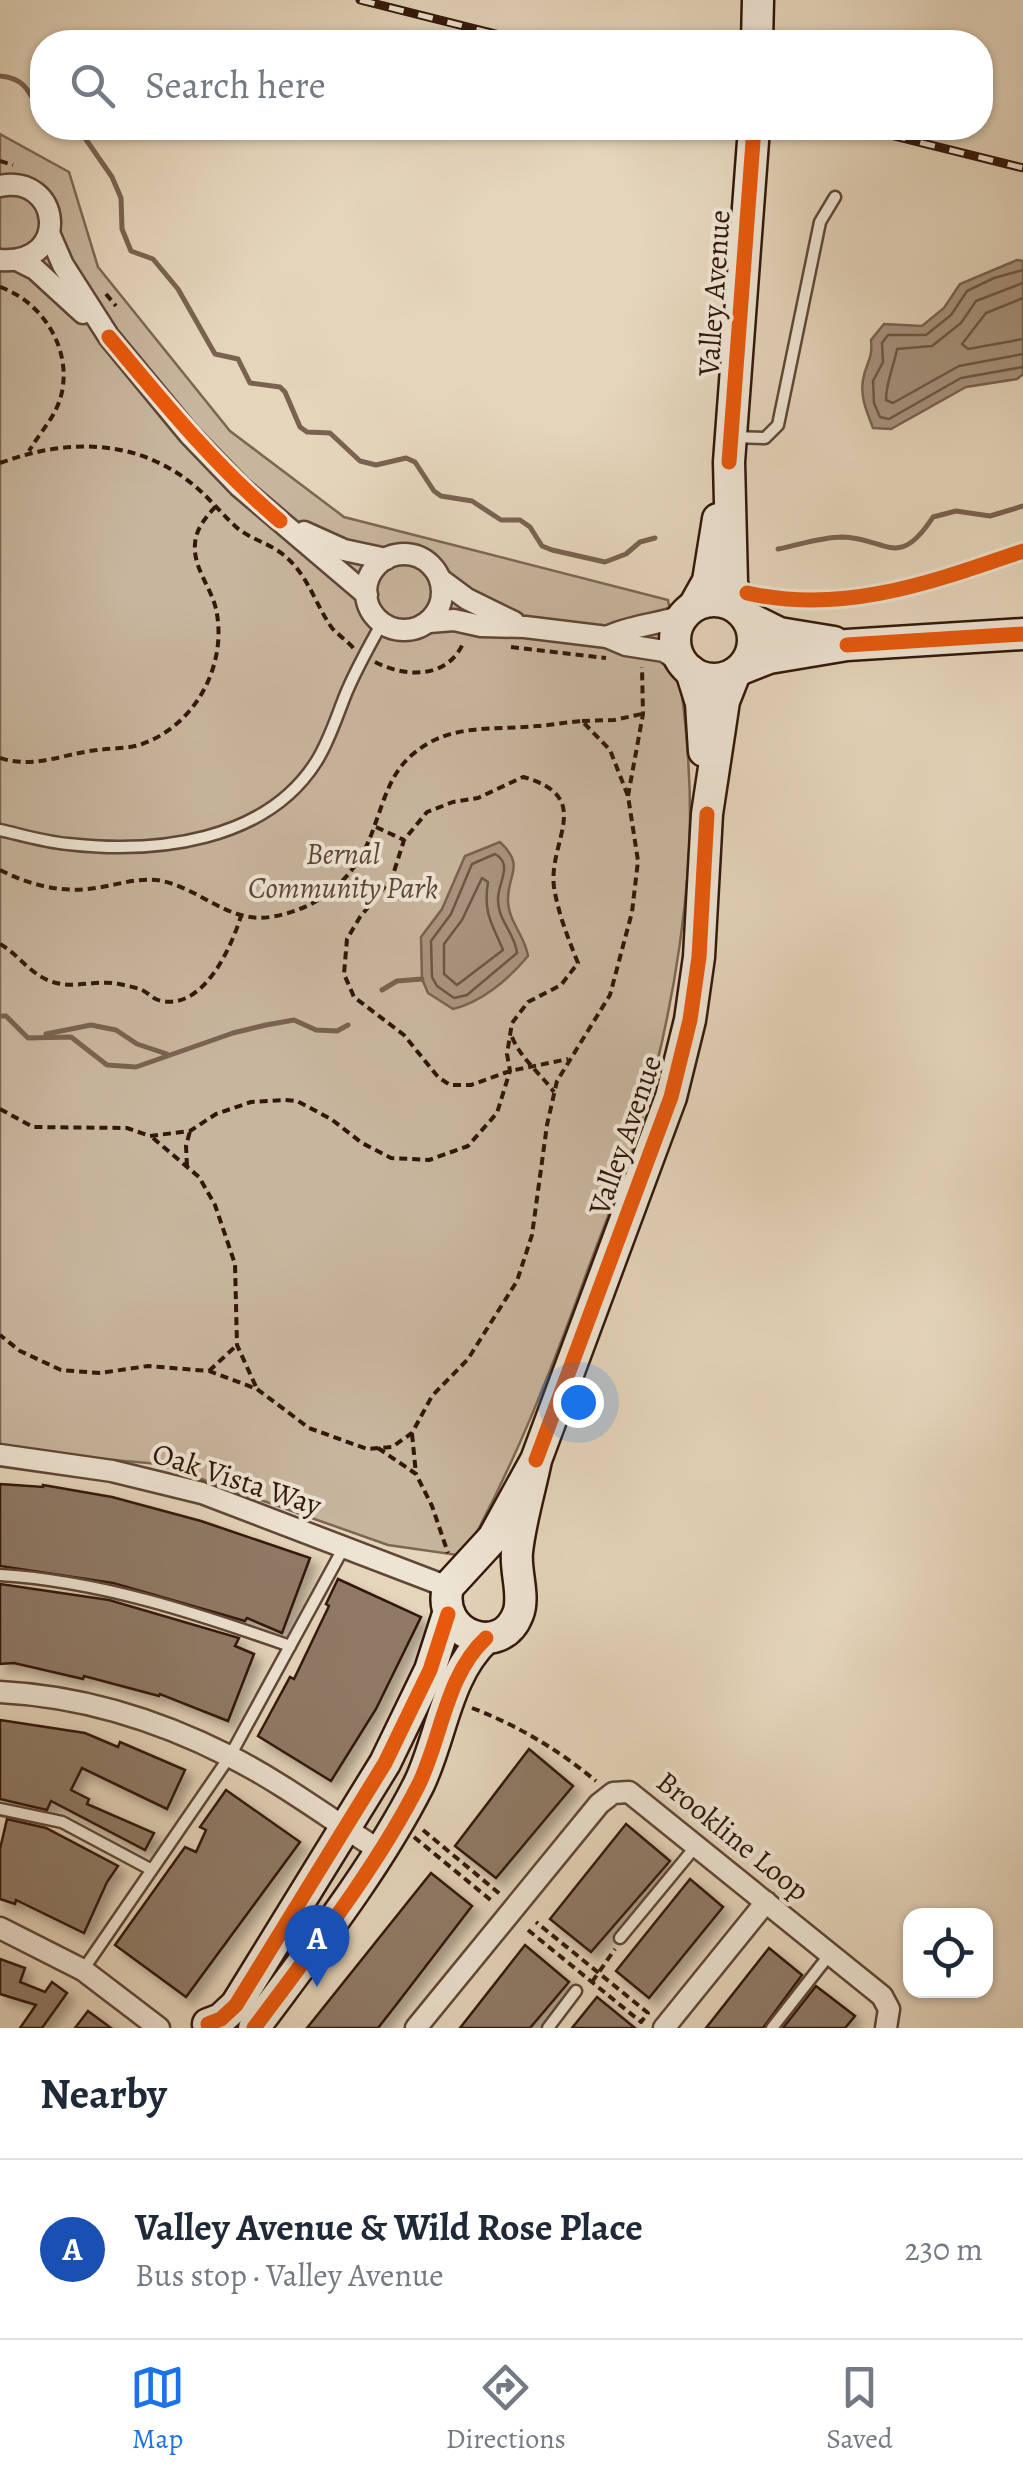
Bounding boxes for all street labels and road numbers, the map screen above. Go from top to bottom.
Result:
street label: Valley Avenue [688,208,740,379]
street label: Valley Avenue [579,1050,671,1221]
street label: Oak Vista Way [147,1433,327,1525]
street label: Brookline Loop [648,1762,818,1910]

